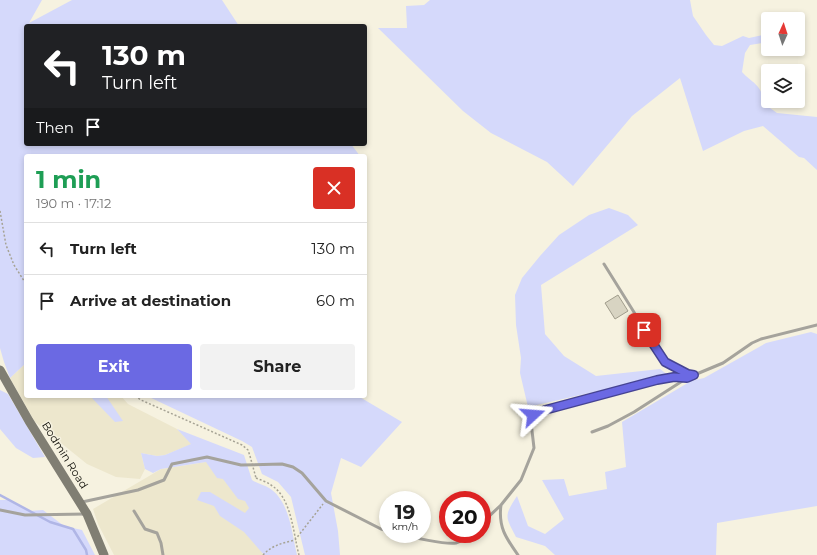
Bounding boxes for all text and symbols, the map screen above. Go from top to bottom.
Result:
north arrow [761,12,805,56]
map controls [761,12,805,108]
text: 130 m [102,38,186,72]
icon: left [36,40,88,92]
button: layers [761,64,805,108]
text: Turn left [102,72,177,94]
icon: arrive [82,116,104,138]
text: Then [36,118,74,137]
text: 1 min [36,165,101,194]
button: close [313,167,355,209]
text: 190 m · 17:12 [36,195,111,211]
icon: left [36,238,58,260]
text: Turn left [70,239,137,258]
text: 130 m [311,239,355,258]
icon: arrive [36,290,58,312]
text: Arrive at destination [70,291,231,310]
text: 60 m [316,291,355,310]
pin [627,313,661,347]
icon: arrive [633,319,655,341]
button: Exit [36,344,192,390]
button: Share [200,344,355,390]
position arrow [512,394,554,436]
street label: Bodmin Road [39,419,91,491]
speed limit sign: 20 [439,491,491,543]
text: 19 [395,500,415,524]
text: km/h [392,520,418,533]

